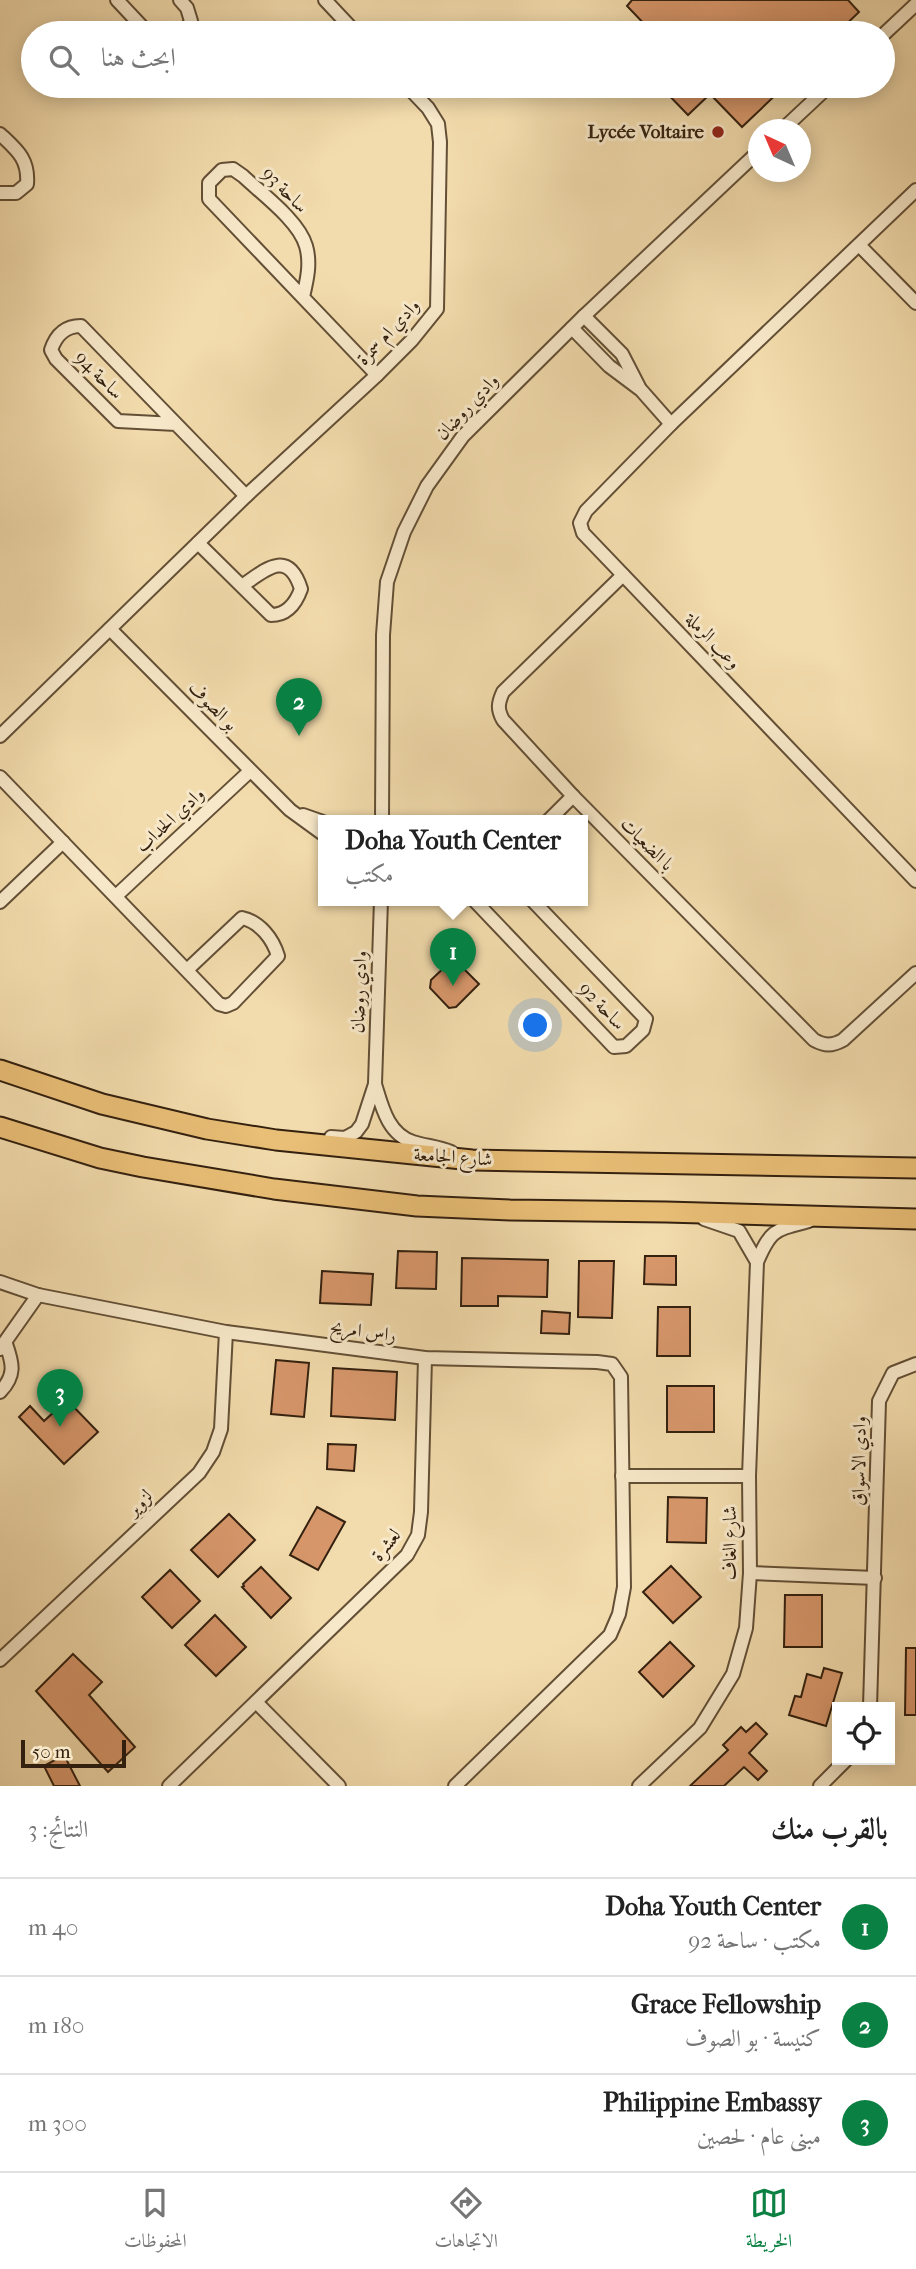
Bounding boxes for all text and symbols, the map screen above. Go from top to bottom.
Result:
search box [21,21,895,98]
icon: search [45,41,83,79]
text: ابحث هنا [101,42,176,73]
north arrow [748,119,811,182]
place label: Lycée Voltaire [587,121,705,143]
marker: Lycée Voltaire [710,124,726,140]
street label: ساحة 93 [258,163,312,217]
street label: وادي ام سمرة [352,294,428,373]
street label: ساحة 94 [70,346,128,404]
street label: وادي روضان [431,369,506,447]
street label: وعب الرملة [679,607,745,674]
street label: بو الصوف [183,677,242,736]
pin: 2 [276,678,322,736]
street label: وادي الحداب [131,783,212,860]
street label: با الضعيات [616,813,678,875]
popup [318,815,588,906]
text: Doha Youth Center [345,825,561,856]
text: مكتب [345,861,393,888]
pin: 1 [430,928,476,986]
street label: وادي روضان [347,950,375,1034]
street label: ساحة 92 [574,978,630,1034]
your location [518,1008,552,1042]
street label: شارع الجامعة [413,1143,493,1175]
street label: راس امريح [328,1315,398,1351]
pin: 3 [37,1369,83,1427]
street label: وادي الاسواق [847,1416,875,1506]
street label: لزوير [121,1485,158,1522]
street label: شارع الغاف [719,1506,745,1580]
street label: لعشرة [366,1524,406,1566]
map controls [832,1702,895,1765]
button: locate [832,1702,895,1765]
scale bar [21,1737,126,1769]
text: 50 m [32,1741,71,1763]
text: بالقرب منك [771,1812,888,1847]
text: النتائج: 3 [28,1816,88,1843]
text: Doha Youth Center [605,1891,821,1922]
text: 40 m [28,1914,78,1941]
text: 1 [861,1914,869,1941]
text: مكتب · ساحة 92 [688,1927,821,1954]
text: Grace Fellowship [631,1989,821,2020]
text: 180 m [28,2012,85,2039]
text: 2 [859,2012,871,2039]
text: كنيسة · بو الصوف [685,2025,821,2052]
text: Philippine Embassy [603,2087,821,2118]
text: 300 m [28,2110,87,2137]
text: 3 [860,2110,870,2137]
text: مبنى عام · لحصين [697,2123,821,2150]
tab: المحفوظات [124,2184,187,2259]
tab: الاتجاهات [435,2184,498,2259]
tab: الخريطة [746,2184,792,2259]

